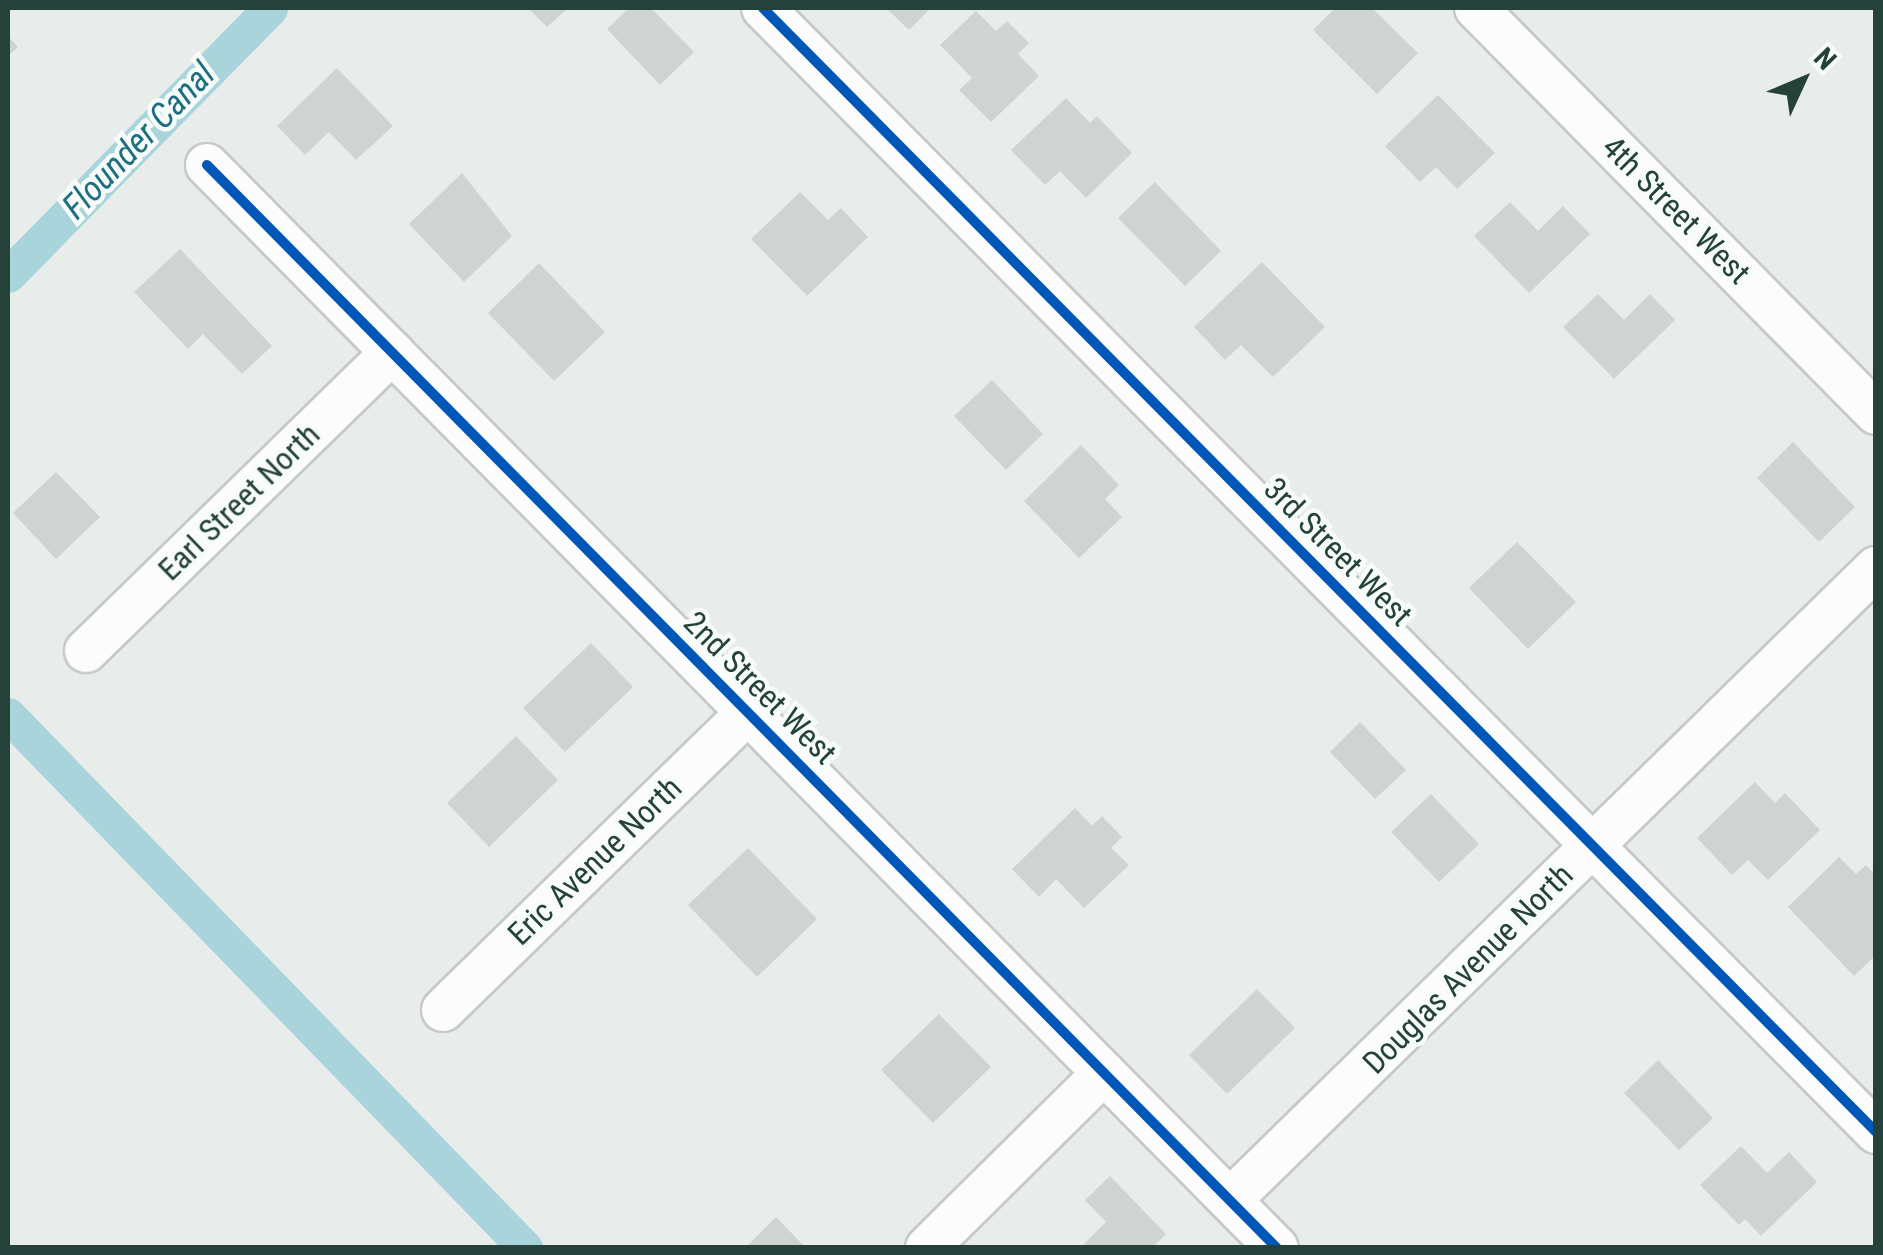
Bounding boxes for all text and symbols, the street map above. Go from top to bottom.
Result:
north arrow [1753,30,1853,130]
text: N [1807,41,1843,76]
water label: Flounder Canal [54,54,224,228]
street label: 4th Street West [1594,128,1758,292]
street label: Earl Street North [150,415,328,589]
street label: 3rd Street West [1256,470,1420,634]
street label: 2nd Street West [676,604,844,772]
street label: Eric Avenue North [500,769,690,953]
street label: Douglas Avenue North [1355,856,1581,1082]

